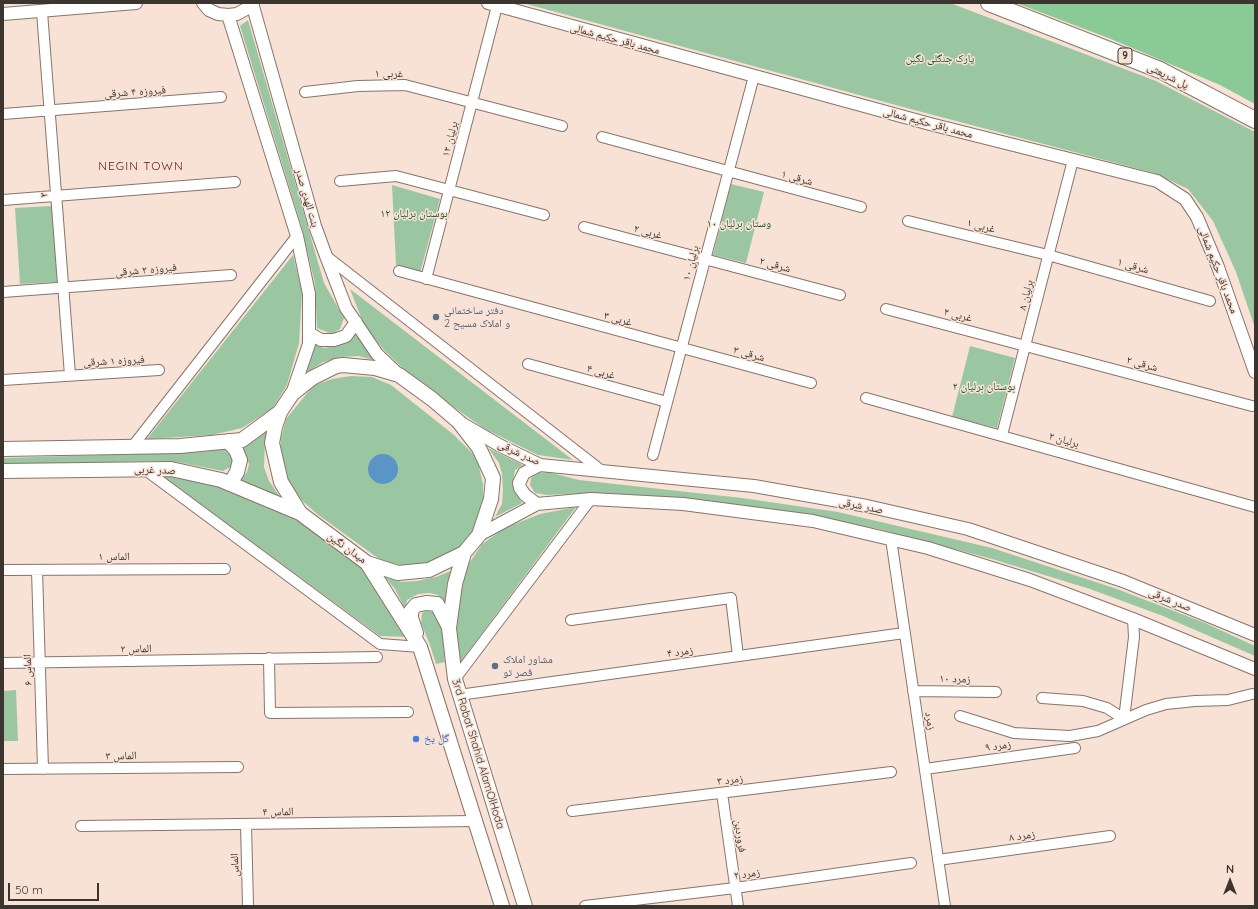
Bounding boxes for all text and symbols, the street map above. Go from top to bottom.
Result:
street label: محمد باقر حکیم شمالی [569,21,661,57]
road number: 9 [1118,48,1132,64]
park label: پارک جنگلی نگین [906,52,974,66]
street label: پل شریعتی [1145,60,1191,92]
street label: ۱ غربی [375,67,403,81]
street label: فیروزه ۴ شرقی [104,83,166,101]
street label: محمد باقر حکیم شمالی [882,105,974,141]
street label: برلیان ۱۲ [439,120,461,158]
district label: NEGIN TOWN [98,159,184,173]
street label: بنت الهدی صدر [292,167,322,229]
street label: ۱ شرقی [780,168,814,188]
street label: ۲ [37,192,51,198]
park label: بوستان برلیان ۱۲ [380,207,448,221]
street label: ۱ غربی [966,216,996,236]
park label: وستان برلیان ۱۰ [707,217,771,231]
street label: ۲ غربی [633,222,663,242]
street label: محمد باقر حکیم شمالی [1195,225,1241,315]
street label: برلیان ۱۰ [680,244,702,282]
street label: ۲ شرقی [758,255,792,275]
street label: ۱ شرقی [1116,255,1150,277]
street label: فیروزه ۲ شرقی [115,261,177,279]
street label: برلیان ۸ [1016,278,1036,312]
place label: دفتر ساختمانی و املاک مسیح 2 [444,304,510,330]
street label: ۲ غربی [943,305,973,325]
street label: ۳ غربی [603,309,633,329]
marker: دفتر ساختمانی و املاک مسیح 2 [431,312,441,322]
street label: ۳ شرقی [732,344,766,364]
street label: فیروزه ۱ شرقی [83,353,145,369]
street label: ۲ شرقی [1125,354,1159,374]
street label: ۴ غربی [586,362,616,382]
park label: بوستان برلیان ۲ [953,380,1015,394]
street label: برلیان ۲ [1047,429,1081,451]
street label: صدر شرقی [496,438,542,468]
street label: صدر غربی [134,463,176,477]
street label: صدر شرقی [838,495,884,517]
street label: میدان نگین [325,530,369,566]
street label: الماس ۱ [98,550,130,564]
street label: صدر شرقی [1147,585,1193,615]
street label: الماس ۲ [120,642,152,656]
street label: زمرد ۴ [666,644,694,660]
place label: مشاور املاک قصر تو [503,653,553,679]
street label: الماس ۶ [21,654,35,686]
marker: مشاور املاک قصر تو [490,661,500,671]
street label: زمرد ۱۰ [939,672,971,686]
street label: 3rd Robat Shahid AlamOlHoda [449,677,507,831]
street label: زمرد [922,711,938,731]
place label: گل یخ [424,732,449,746]
marker: گل یخ [411,734,421,744]
street label: زمرد ۹ [984,738,1012,754]
street label: الماس ۳ [105,749,137,763]
street label: زمرد ۳ [716,772,744,788]
street label: الماس ۴ [262,805,294,819]
street label: فروردین [731,819,749,853]
street label: زمرد ۸ [1008,828,1036,844]
street label: الماس [228,853,242,877]
north arrow [1210,861,1250,901]
text: N [1226,862,1234,876]
street label: زمرد ۲ [733,866,761,882]
scale bar [10,875,101,901]
text: 50 m [15,882,43,897]

